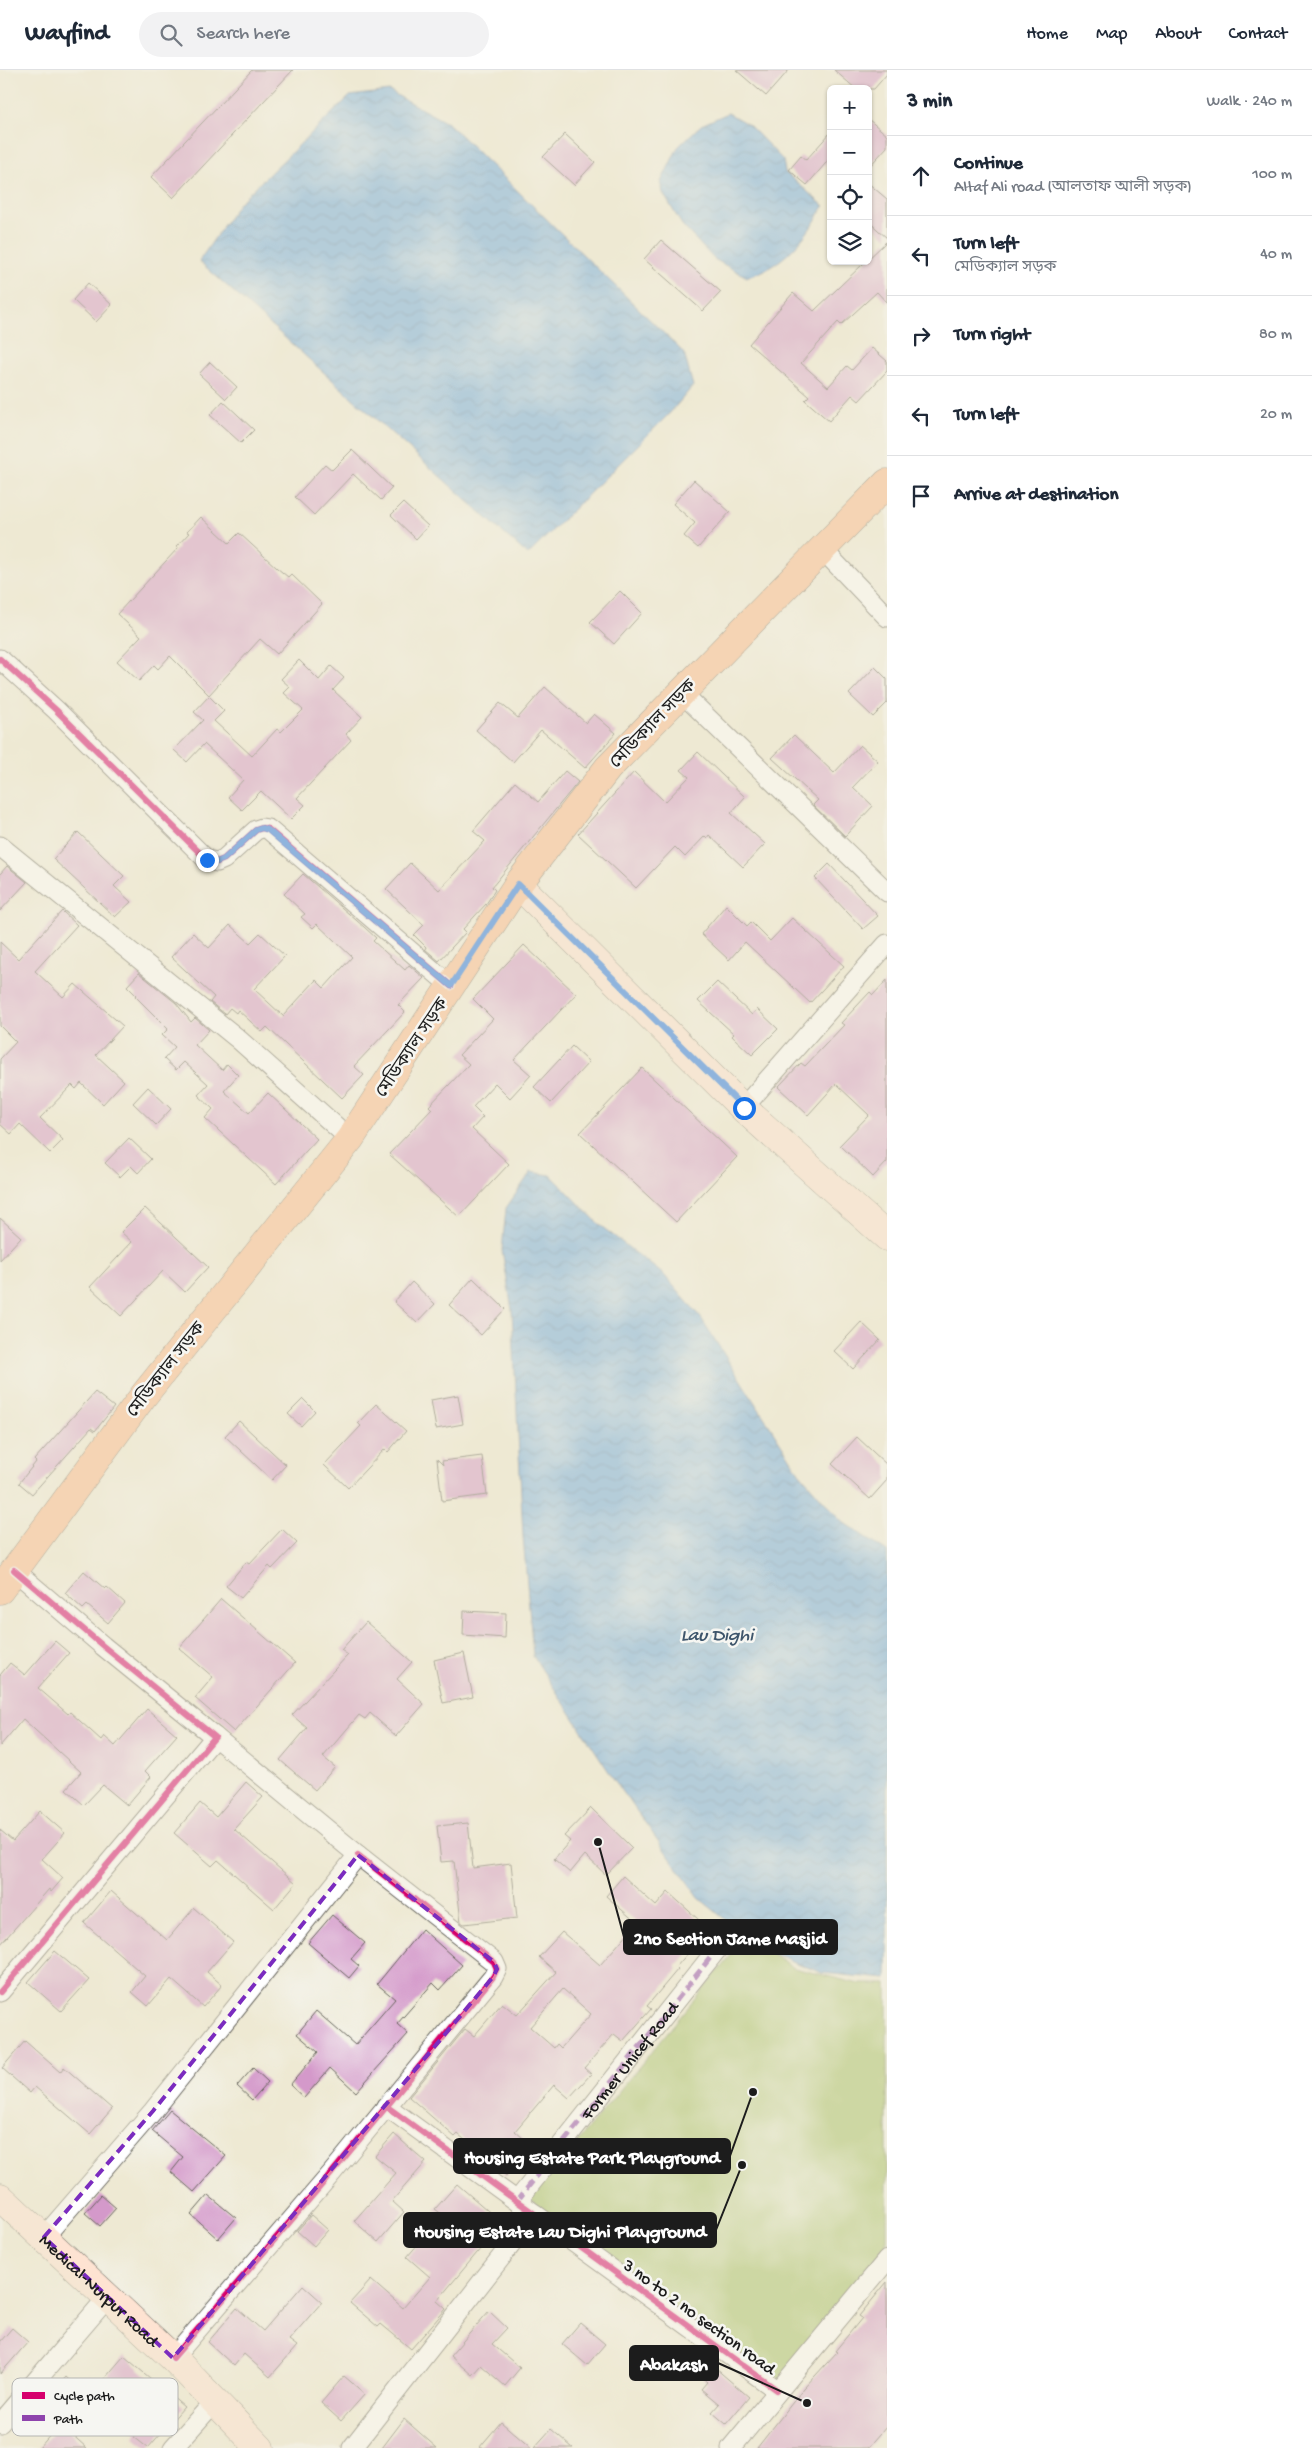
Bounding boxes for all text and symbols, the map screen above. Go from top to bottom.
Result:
search box [139,12,489,57]
text: Wayfind [25,20,109,49]
icon: search [157,21,185,49]
text: Search here [197,23,290,46]
text: Home [1026,24,1068,45]
text: Map [1096,24,1127,45]
text: About [1155,24,1201,45]
text: Contact [1229,24,1287,45]
map controls [827,85,872,265]
button: + [827,85,872,130]
text: 3 min [907,90,952,115]
text: Walk · 240 m [1207,93,1292,112]
button: − [827,130,872,175]
text: Continue [954,153,1023,176]
icon: ahead [907,162,935,190]
text: 100 m [1252,166,1292,185]
button: locate [827,175,872,220]
text: Altaf Ali road (আলতাফ আলী সড়ক) [954,179,1192,198]
button: layers [827,220,872,265]
text: Turn left [954,233,1018,256]
icon: left [907,242,935,270]
text: 40 m [1260,246,1292,265]
text: মেডিক্যাল সড়ক [954,259,1056,278]
icon: right [907,322,935,350]
text: Turn right [954,324,1030,347]
text: 80 m [1259,326,1292,345]
icon: left [907,402,935,430]
text: Turn left [954,404,1018,427]
text: 20 m [1260,406,1292,425]
icon: arrive [907,482,935,510]
text: Arrive at destination [954,484,1118,507]
street label: মেডিক্যাল সড়ক [605,674,702,773]
route end [196,849,219,872]
street label: মেডিক্যাল সড়ক [370,993,454,1102]
route start [733,1097,756,1120]
street label: মেডিক্যাল সড়ক [122,1317,211,1422]
water label: Lau Dighi [681,1625,755,1648]
callout: 2no Section Jame Masjid [624,1920,837,1954]
text: 2no Section Jame Masjid [634,1929,828,1952]
street label: Former Unicef Road [577,1997,685,2126]
callout: Housing Estate Park Playground [454,2139,730,2173]
text: Housing Estate Park Playground [464,2148,722,2171]
callout: Housing Estate Lau Dighi Playground [404,2213,716,2247]
text: Housing Estate Lau Dighi Playground [414,2222,708,2245]
street label: Medical-Nurpur Road [34,2231,163,2353]
street label: 3 no to 2 no section road [617,2255,780,2381]
callout: Abakash [630,2346,718,2380]
text: Abakash [639,2355,709,2378]
legend [12,2378,178,2436]
text: Cycle path [54,2389,115,2406]
text: Path [53,2412,83,2429]

